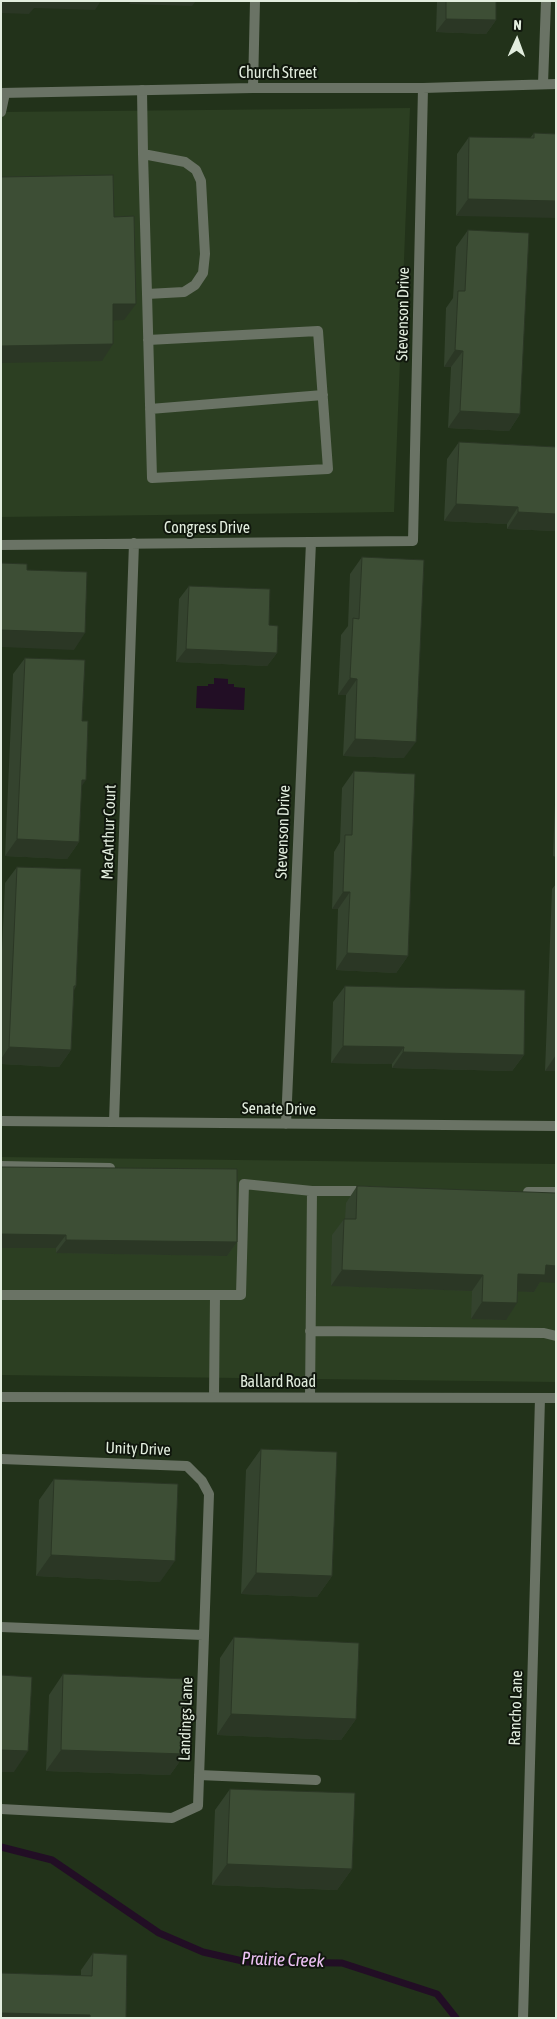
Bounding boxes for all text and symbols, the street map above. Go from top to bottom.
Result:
north arrow [492,15,542,65]
text: N [513,17,522,33]
street label: Church Street [239,63,317,83]
street label: Stevenson Drive [393,267,413,361]
street label: Congress Drive [164,518,250,538]
street label: MacArthur Court [98,784,120,880]
street label: Stevenson Drive [272,785,294,879]
street label: Senate Drive [242,1099,316,1119]
street label: Ballard Road [240,1372,316,1392]
street label: Unity Drive [105,1438,171,1460]
street label: Rancho Lane [505,1670,527,1746]
street label: Landings Lane [175,1677,197,1761]
water label: Prairie Creek [241,1948,325,1972]

